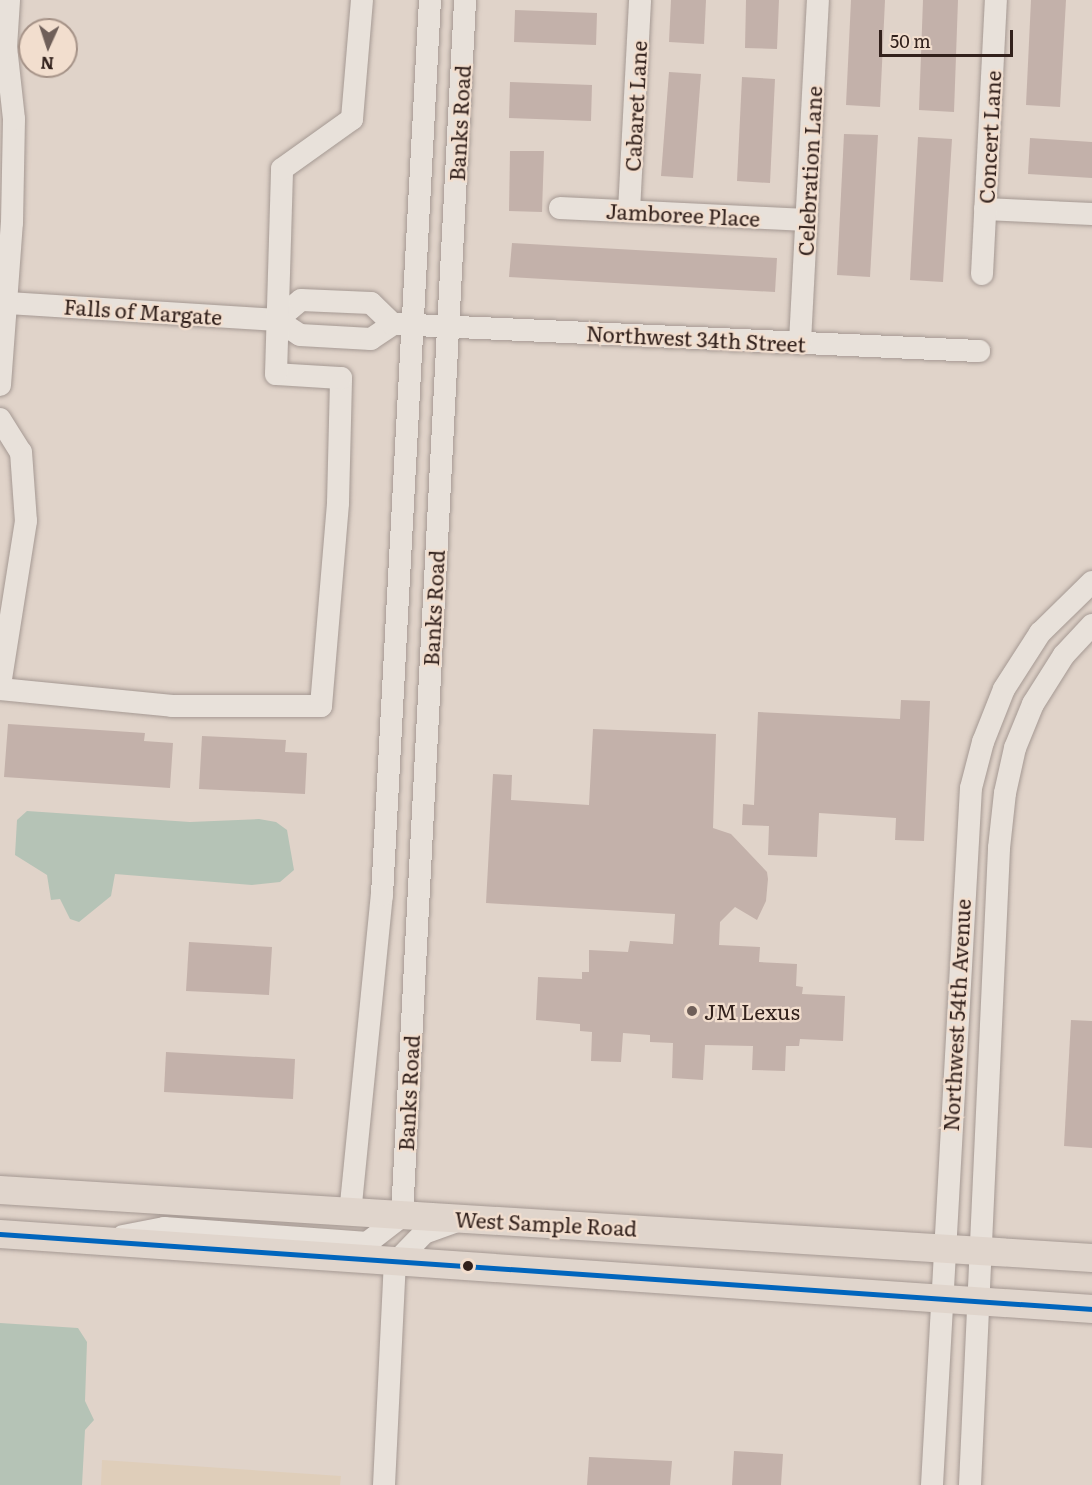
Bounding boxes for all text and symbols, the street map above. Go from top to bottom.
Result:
north arrow [18,18,78,78]
scale bar [882,18,1016,56]
text: 50 m [890,27,931,54]
street label: Cabaret Lane [619,40,651,172]
text: N [40,52,55,76]
street label: Banks Road [443,64,475,182]
street label: Concert Lane [973,70,1005,204]
street label: Celebration Lane [792,85,826,257]
street label: Jamboree Place [605,197,761,231]
street label: Falls of Margate [63,293,223,329]
street label: Northwest 34th Street [586,320,806,356]
street label: Banks Road [417,549,449,667]
street label: Northwest 54th Avenue [937,898,975,1132]
place label: JM Lexus [704,998,800,1024]
marker: JM Lexus [685,1004,699,1018]
street label: Banks Road [392,1034,424,1152]
street label: West Sample Road [454,1206,638,1240]
unlabelled marker [462,1260,474,1272]

